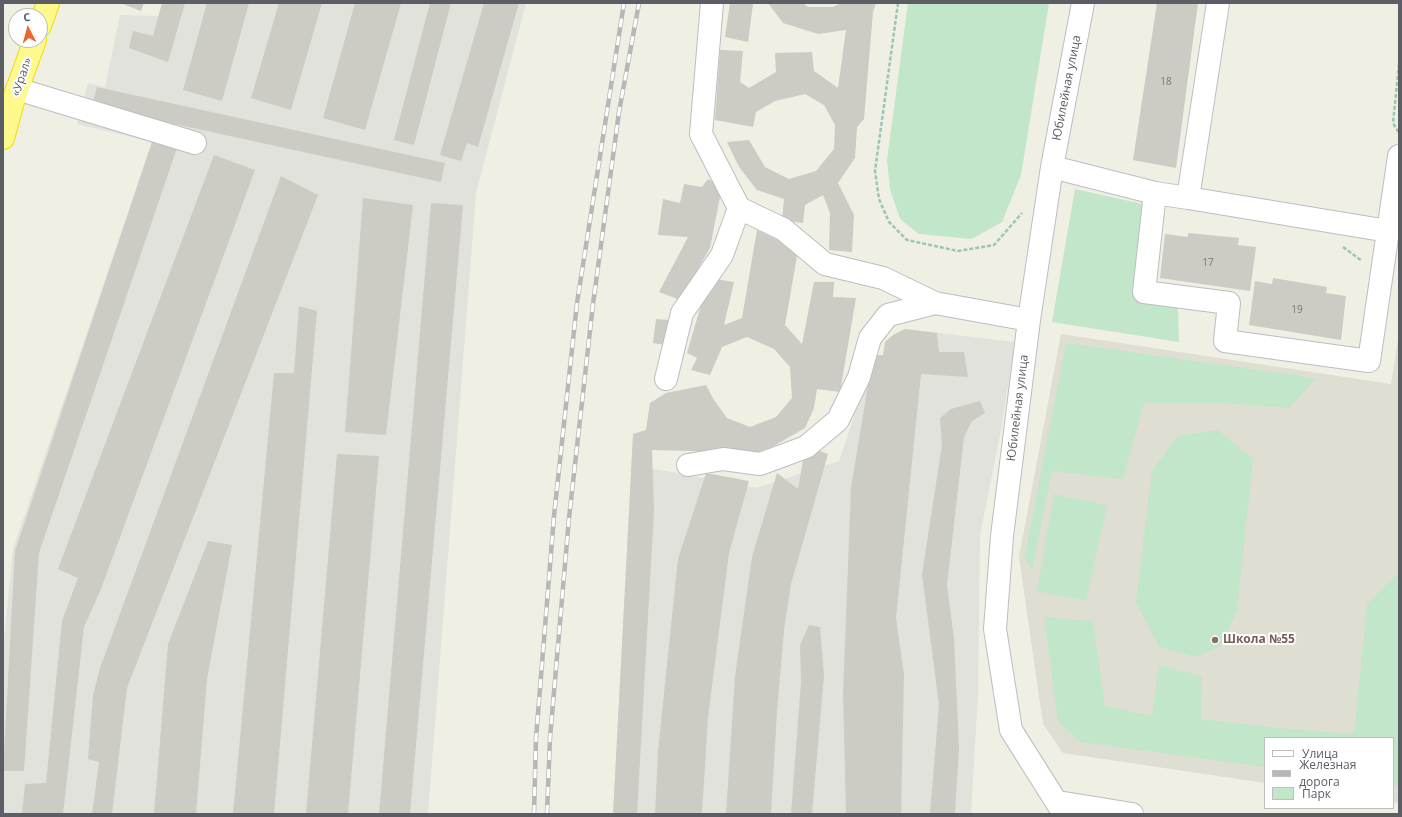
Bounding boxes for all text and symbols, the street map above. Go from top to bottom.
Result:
north arrow [8,8,48,48]
text: С [23,9,31,24]
street label: Юбилейная улица [1050,34,1084,142]
street label: «Урал» [9,56,35,98]
house number: 18 [1160,76,1172,88]
house number: 17 [1202,257,1214,269]
house number: 19 [1291,304,1303,316]
street label: Юбилейная улица [1004,354,1032,462]
place label: Школа №55 [1223,633,1295,647]
marker: Школа №55 [1210,635,1220,645]
legend [1264,737,1394,809]
text: Улица [1302,745,1338,762]
text: Железная дорога [1299,756,1356,790]
text: Парк [1302,785,1331,802]

